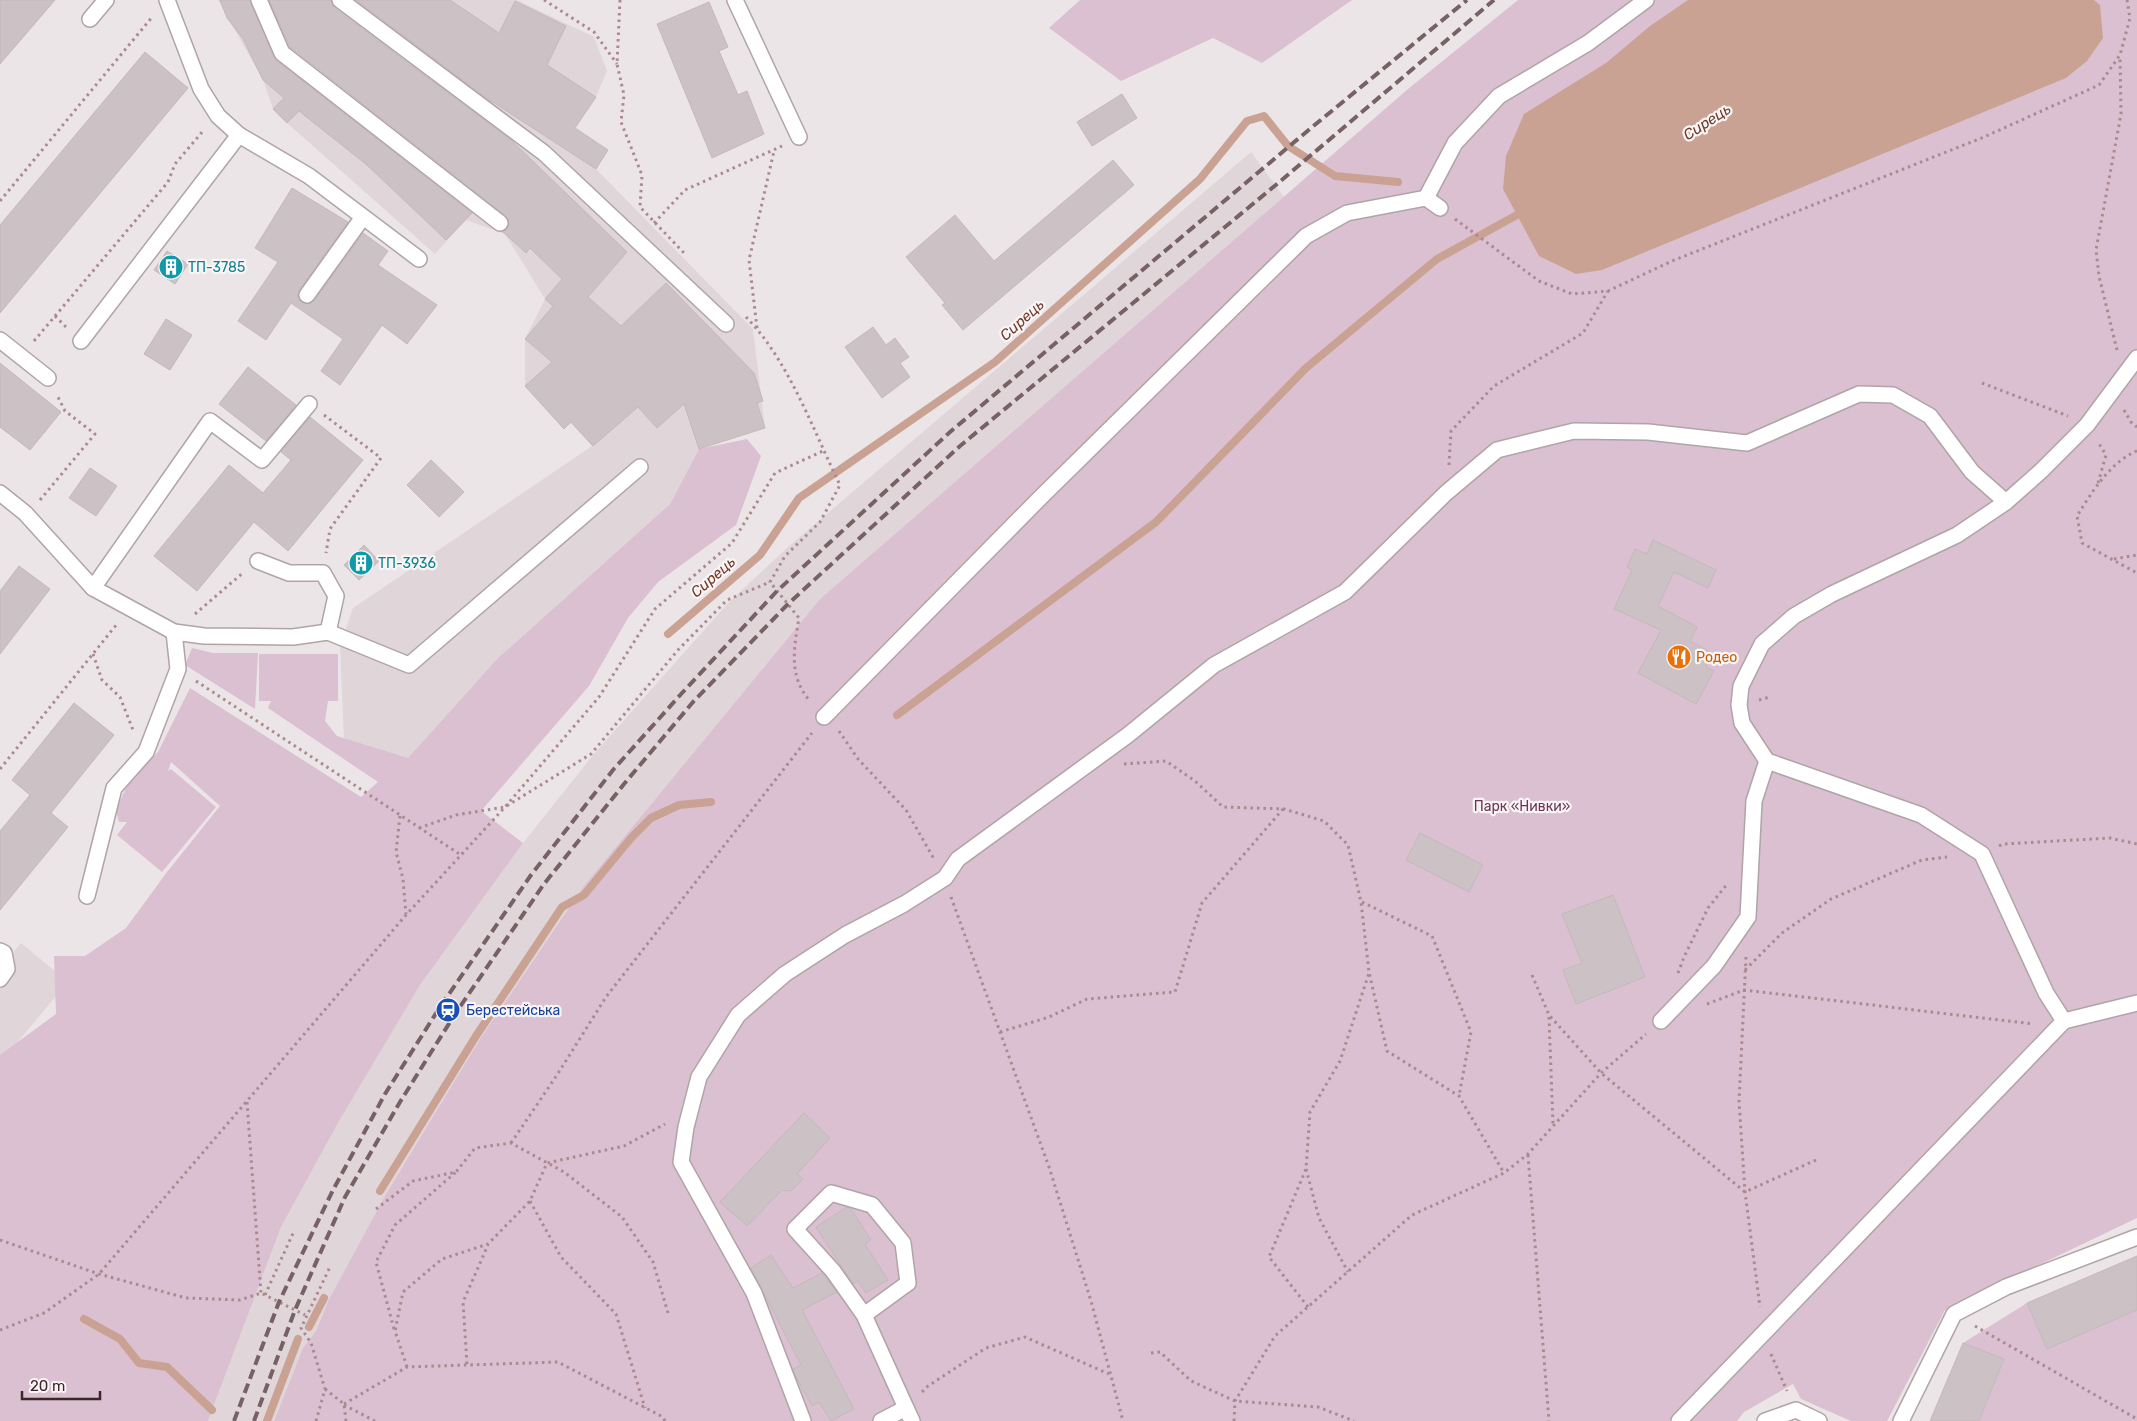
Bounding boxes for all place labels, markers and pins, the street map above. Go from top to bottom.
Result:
building icon: ТП-3785 [158,254,184,280]
place label: ТП-3785 [188,259,245,276]
building icon: ТП-3936 [348,550,374,576]
place label: ТП-3936 [378,555,436,572]
restaurant icon: Родео [1666,644,1692,670]
place label: Родео [1696,649,1737,666]
station icon: Берестейська [435,997,461,1023]
place label: Берестейська [466,1002,560,1019]

